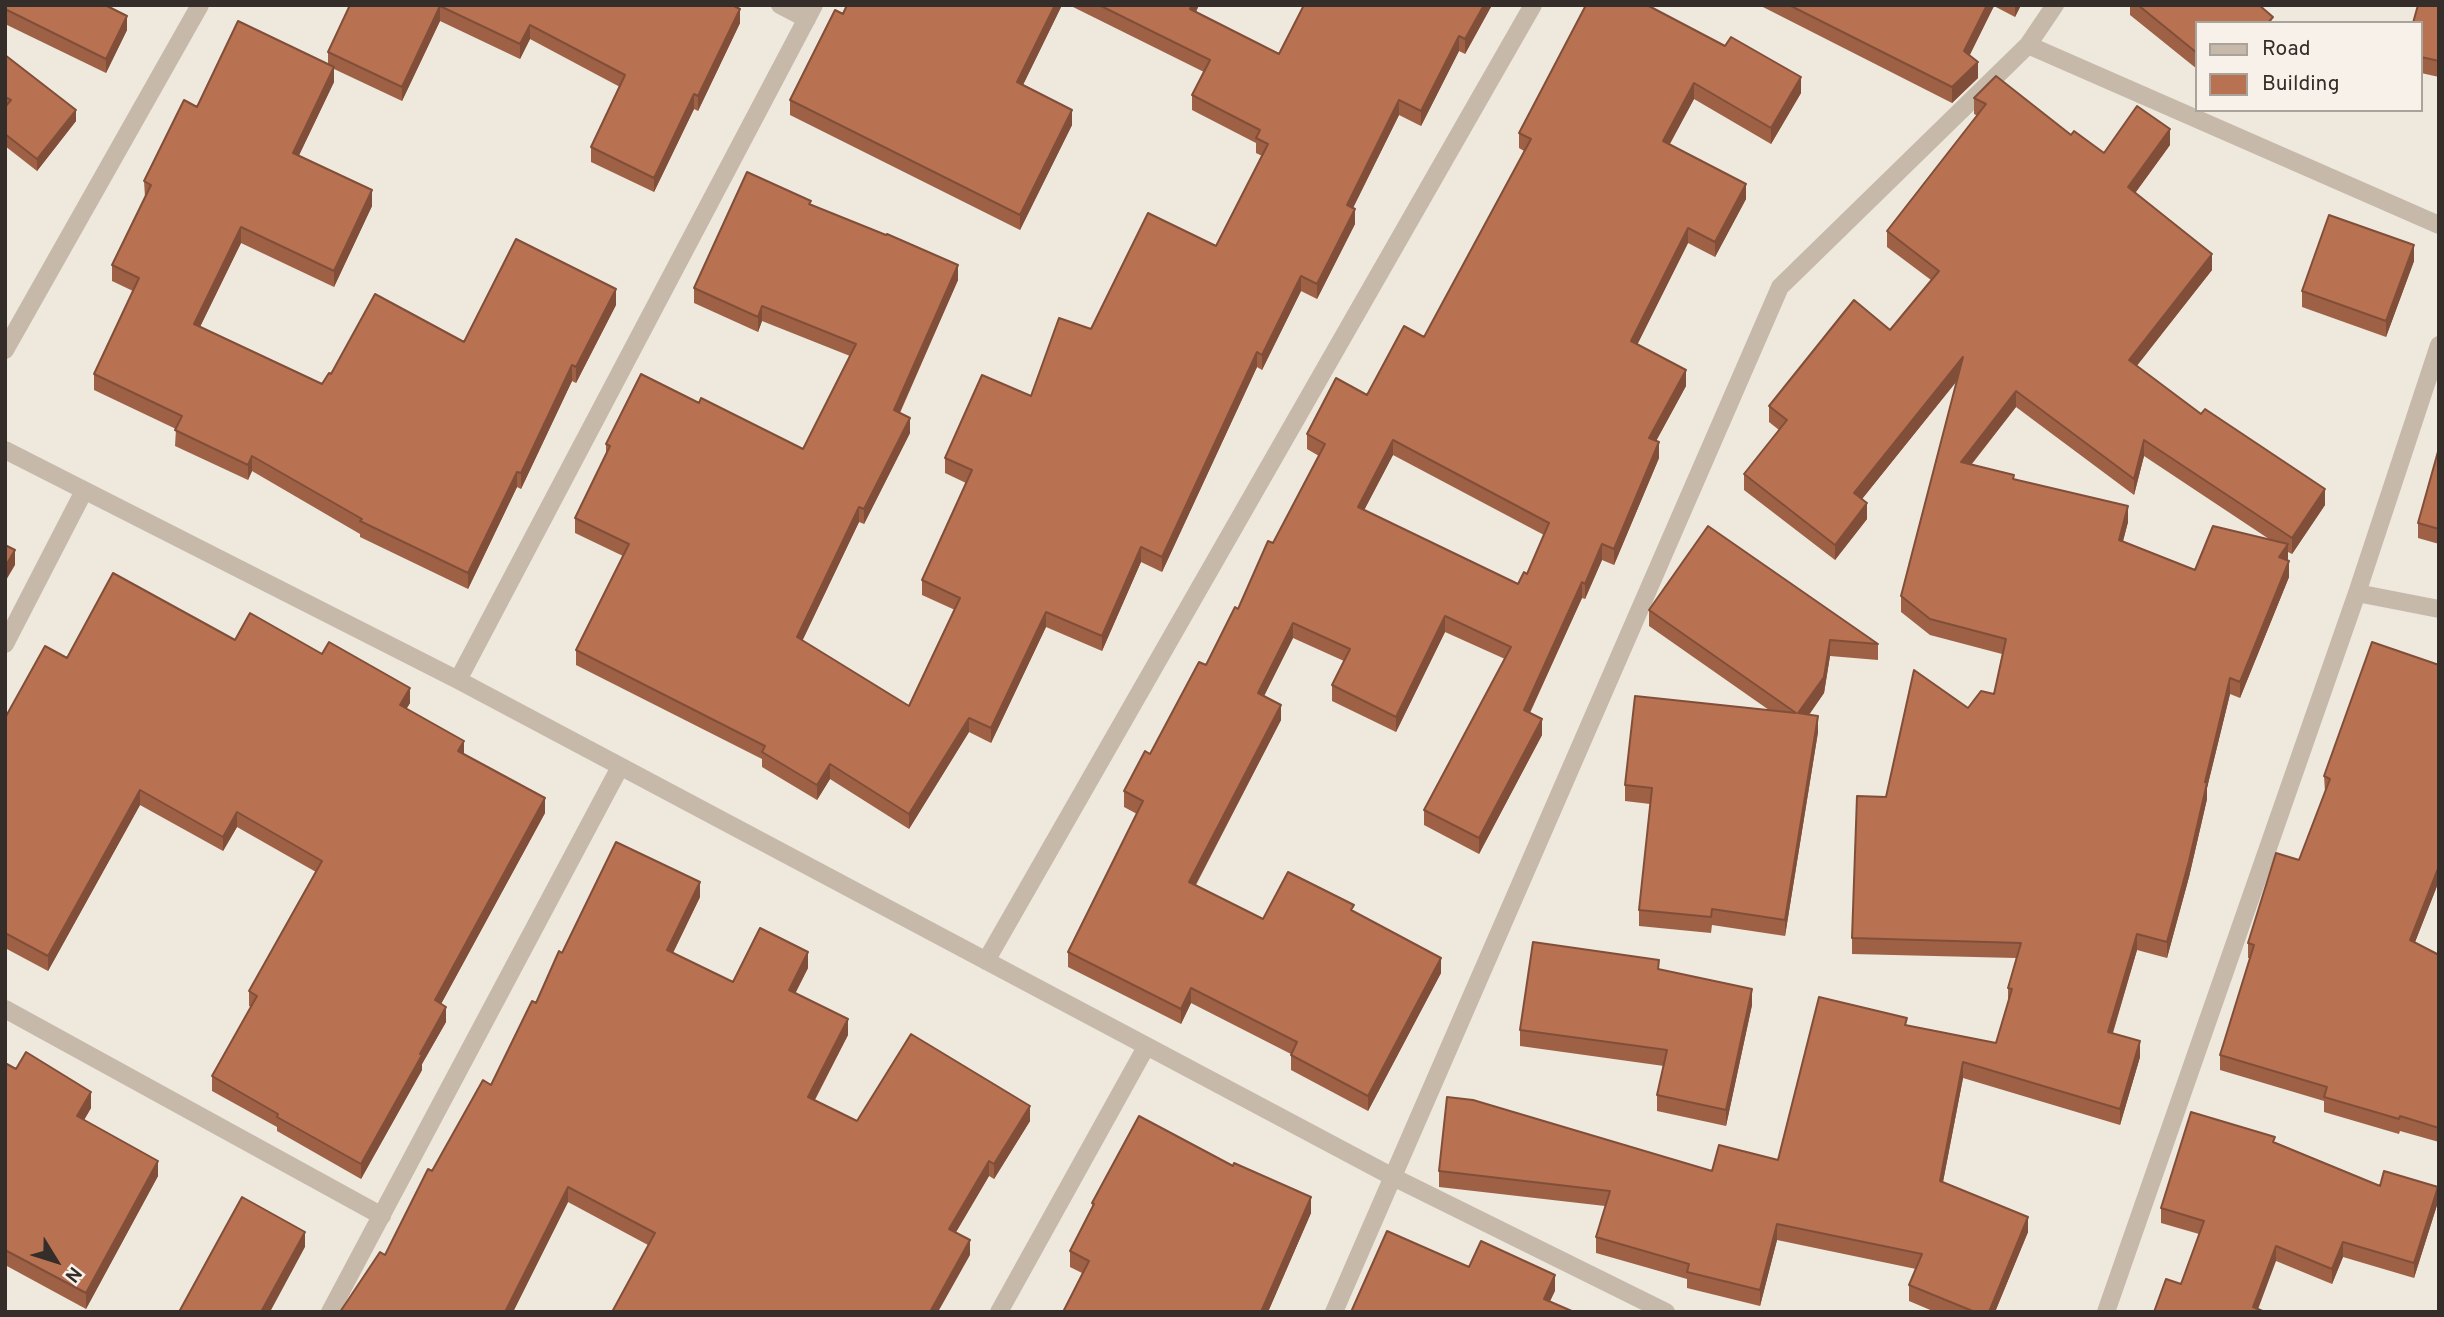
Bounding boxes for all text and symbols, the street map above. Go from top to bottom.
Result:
legend [2196,21,2423,112]
text: Road [2262,36,2311,63]
text: Building [2262,71,2340,98]
north arrow [21,1226,91,1296]
text: N [59,1261,86,1287]

